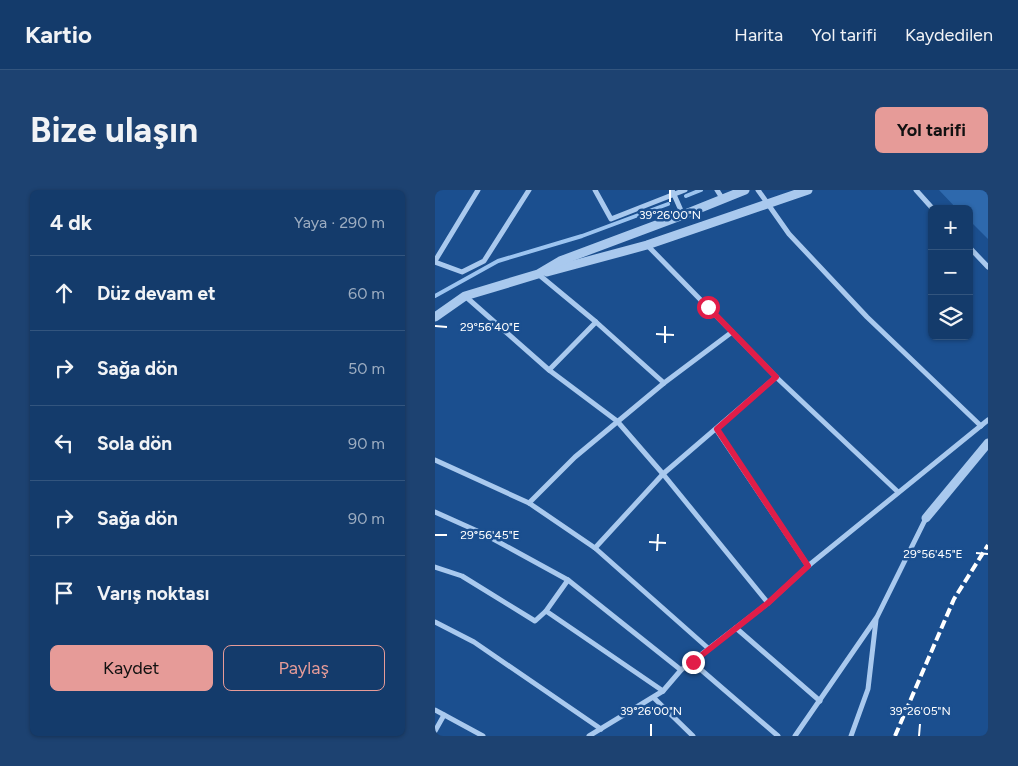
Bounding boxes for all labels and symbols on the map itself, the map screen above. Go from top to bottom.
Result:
text: 39°26'00"N [639,208,701,222]
route start [697,296,720,319]
text: 29°56'40"E [460,320,520,334]
text: 29°56'45"E [460,528,520,542]
text: 29°56'45"E [903,547,963,561]
route end [682,651,705,674]
text: 39°26'00"N [620,704,682,718]
text: 39°26'05"N [889,704,951,718]

